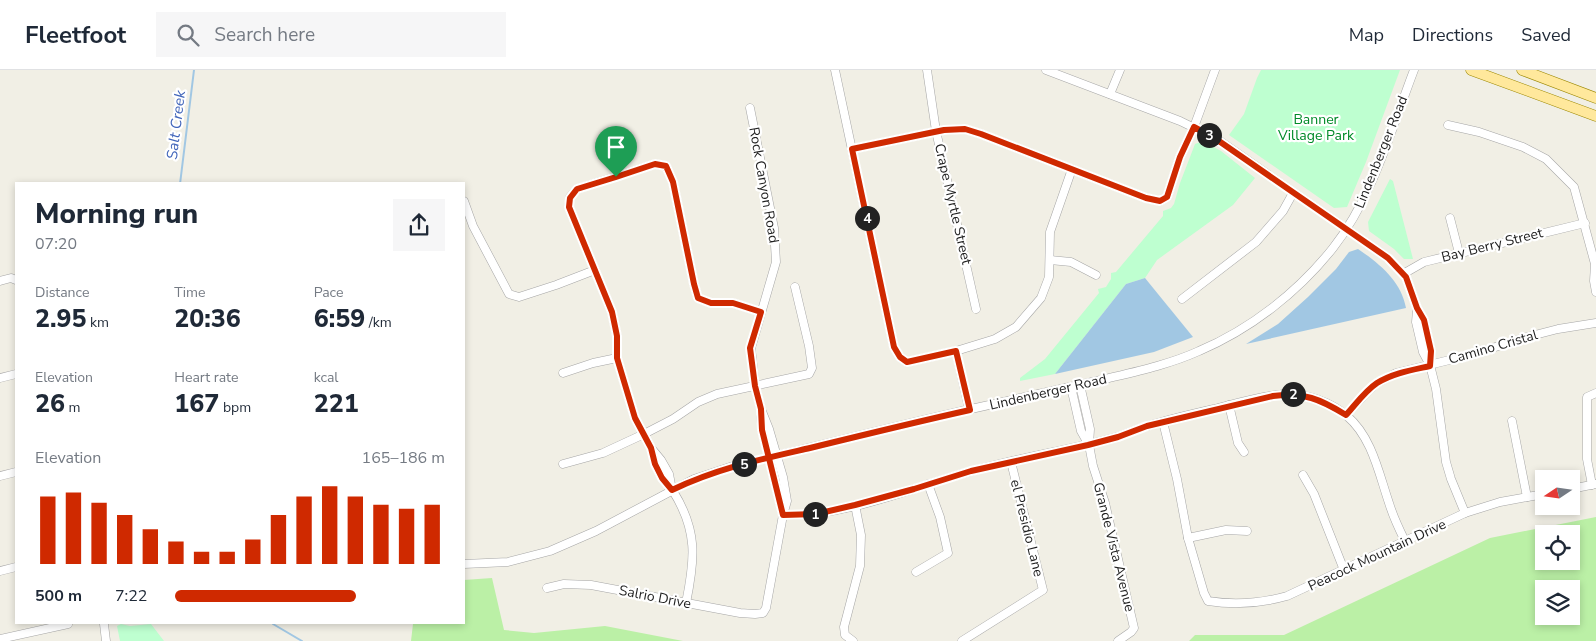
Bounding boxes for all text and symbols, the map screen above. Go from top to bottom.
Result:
search box [156,12,506,57]
text: Fleetfoot [25,19,126,51]
icon: search [174,21,202,49]
text: Search here [214,22,315,48]
text: Map [1349,23,1384,47]
text: Directions [1412,23,1493,47]
text: Saved [1521,23,1571,47]
water label: Salt Creek [162,89,190,161]
street label: Lindenberger Road [1350,93,1412,211]
park label: Banner Village Park [1277,110,1355,145]
pin: 3 [1196,122,1222,148]
street label: Rock Canyon Road [744,125,784,245]
pin [595,126,637,177]
text: 3 [1205,126,1214,145]
icon: arrive [602,133,630,161]
street label: Crape Myrtle Street [930,142,976,267]
text: Morning run [35,195,198,233]
button: share [393,199,445,251]
pin: 4 [854,206,880,230]
text: 4 [863,209,872,228]
street label: Bay Berry Street [1439,223,1545,267]
text: 07:20 [35,233,77,255]
text: Distance [35,283,89,302]
text: Time [174,283,205,302]
text: Pace [314,283,343,302]
text: 2.95 [35,302,87,336]
text: 20:36 [174,302,241,336]
text: 6:59 [314,302,365,336]
text: km [87,313,109,332]
text: /km [365,313,392,332]
street label: Camino Cristal [1446,325,1541,369]
text: Elevation [35,368,93,387]
text: Heart rate [174,368,238,387]
text: kcal [314,368,338,387]
street label: Lindenberger Road [988,369,1108,415]
pin: 2 [1280,382,1306,406]
text: 2 [1289,385,1298,404]
text: 26 [35,387,65,421]
text: 167 [174,387,219,421]
text: 221 [314,387,359,421]
text: m [65,398,81,417]
text: bpm [219,398,251,417]
text: Elevation [35,447,101,469]
text: 165–186 m [362,447,445,469]
pin: 5 [732,452,756,476]
text: 5 [740,455,749,474]
north arrow [1535,470,1580,515]
map controls [1535,470,1580,625]
street label: el Presidio Lane [1006,477,1048,579]
street label: Grande Vista Avenue [1089,480,1139,614]
pin: 1 [802,502,828,526]
text: 1 [811,505,820,524]
street label: Peacock Mountain Drive [1305,515,1449,595]
button: locate [1535,525,1580,570]
button: layers [1535,580,1580,625]
street label: Salrio Drive [617,581,693,613]
text: 500 m [35,585,82,607]
text: 7:22 [115,585,147,607]

